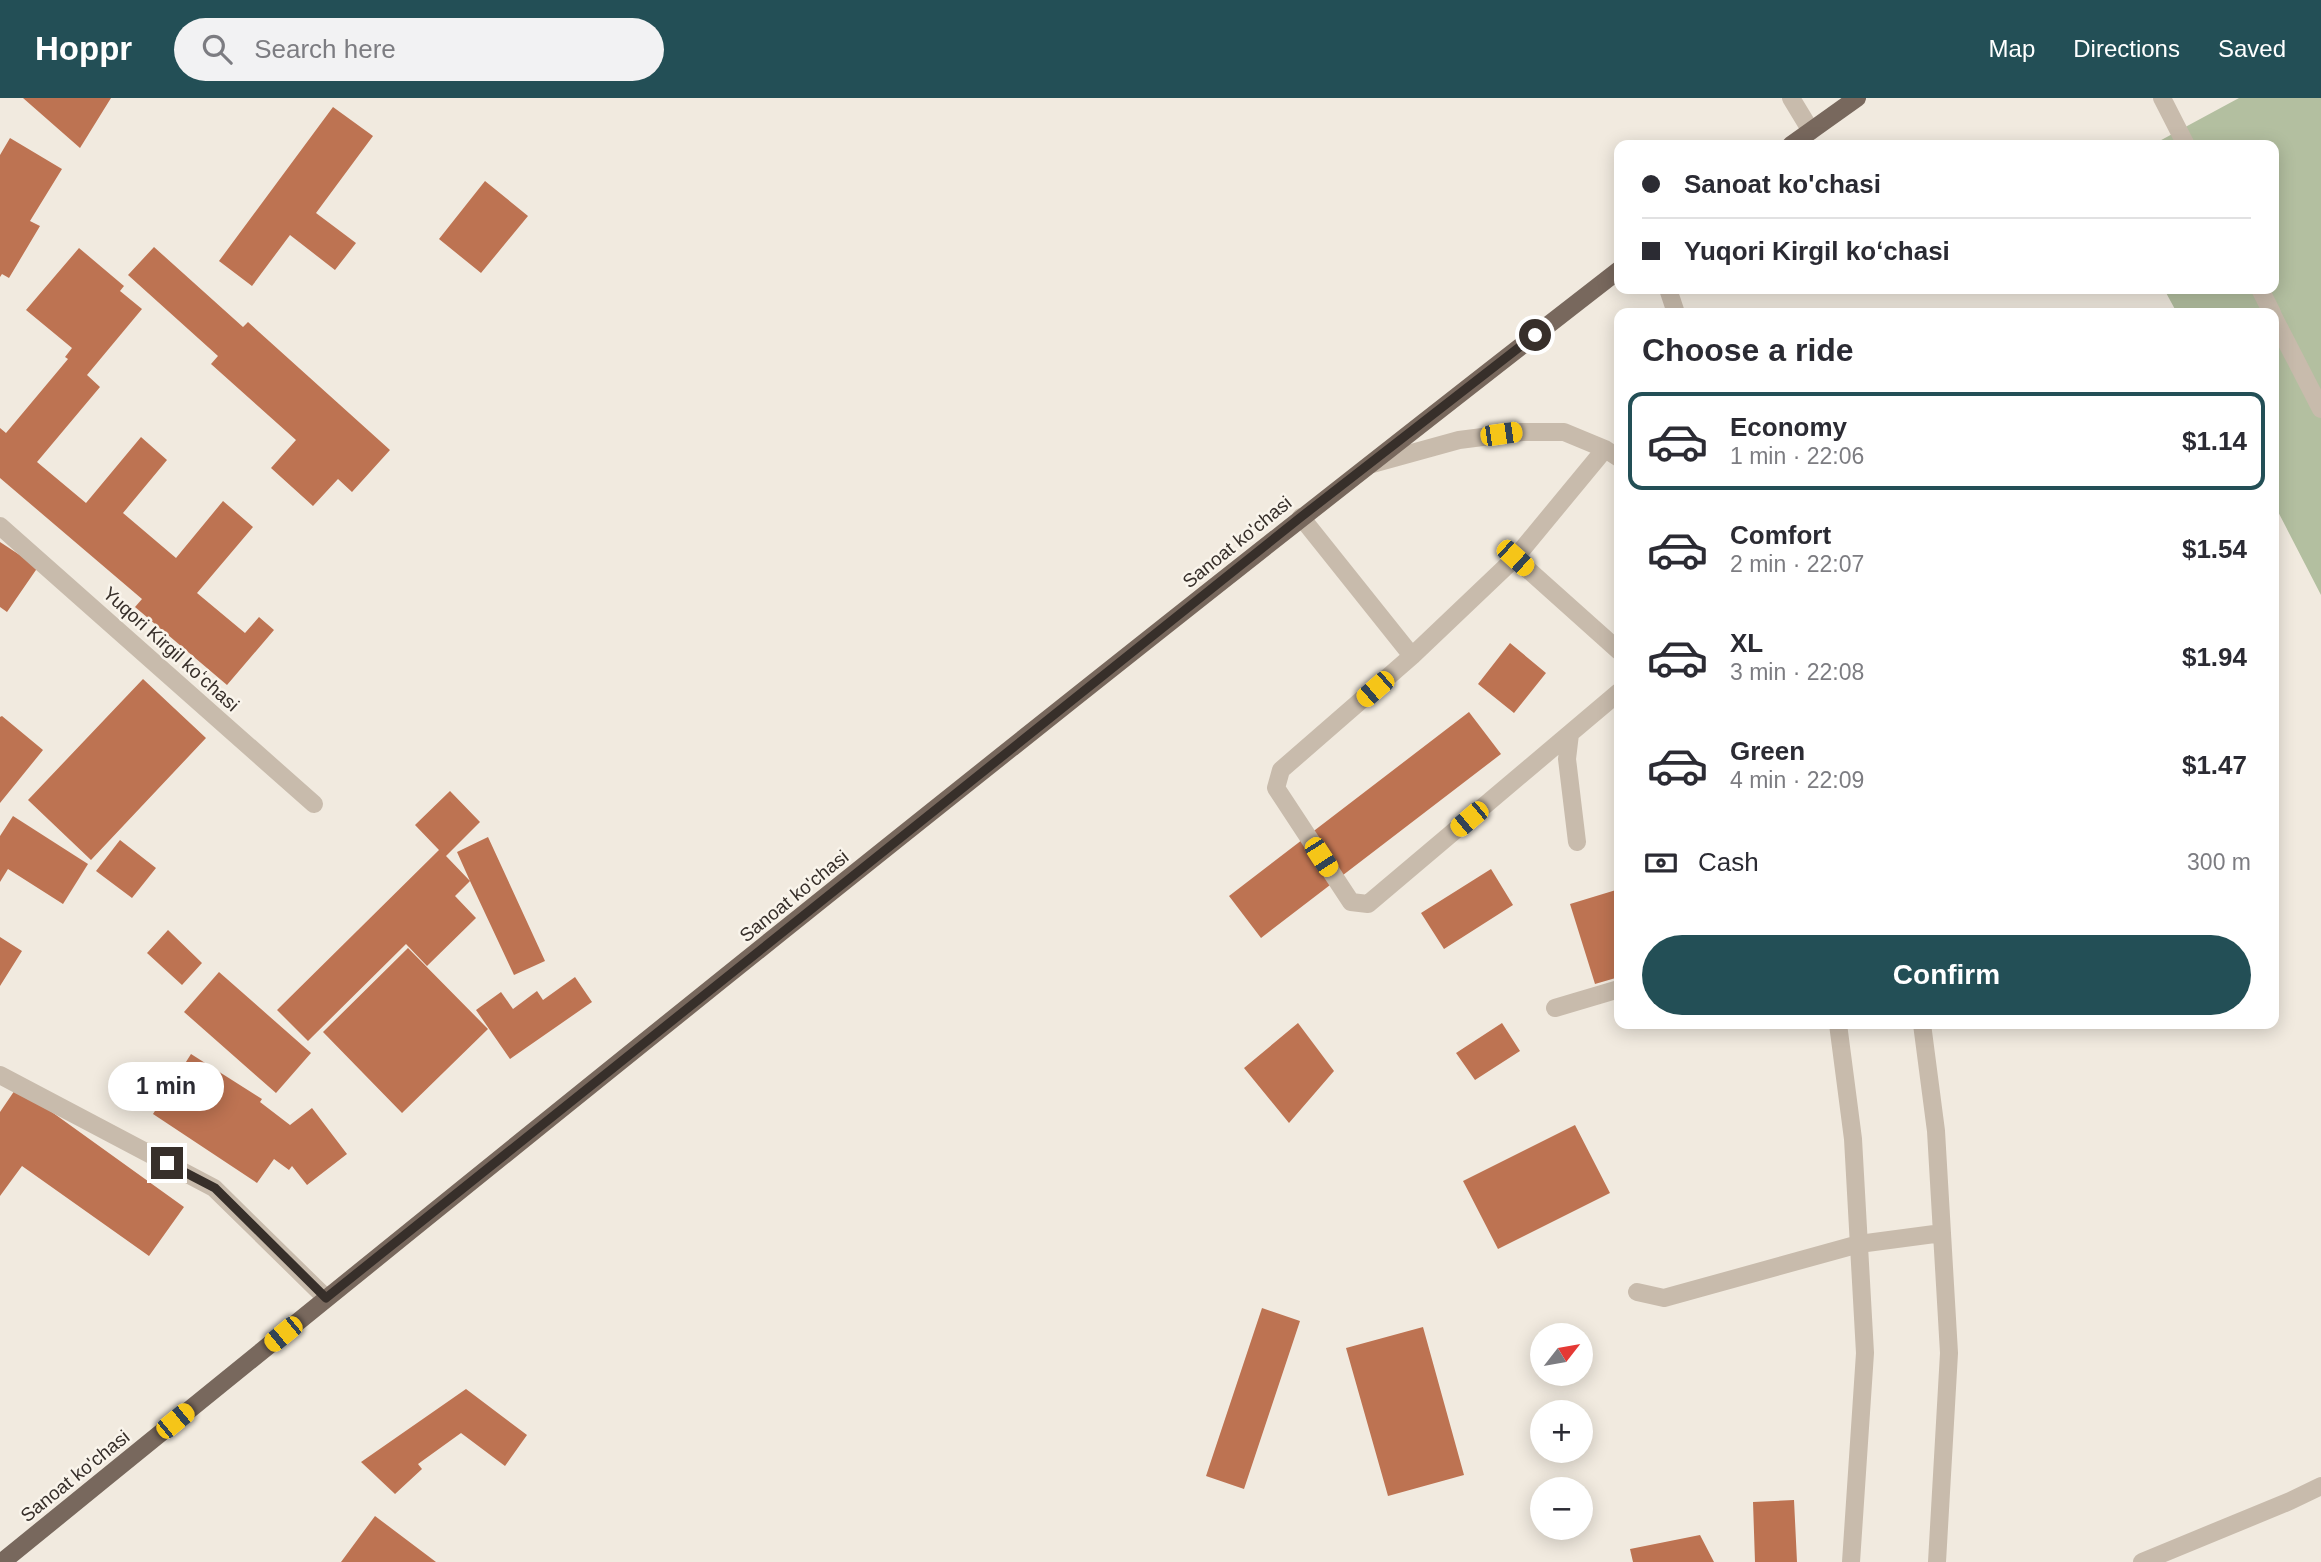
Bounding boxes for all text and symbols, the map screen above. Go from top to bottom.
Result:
search box [174,18,664,81]
text: Hoppr [35,30,132,67]
icon: search [198,30,236,68]
text: Search here [254,34,396,64]
text: Map [1989,35,2035,62]
text: Directions [2073,35,2180,62]
text: Saved [2218,35,2286,62]
text: Sanoat ko'chasi [1684,169,1881,199]
text: Yuqori Kirgil koʻchasi [1684,236,1950,266]
route start [1519,319,1551,351]
text: Choose a ride [1642,332,1854,368]
icon: car [1646,410,1709,473]
text: Economy [1730,412,1847,442]
car [1479,421,1524,447]
text: $1.14 [2182,426,2247,456]
text: 1 min · 22:06 [1730,443,1864,469]
street label: Sanoat ko'chasi [1178,492,1296,592]
icon: car [1646,518,1709,581]
text: Comfort [1730,520,1831,550]
text: $1.54 [2182,534,2247,564]
car [1493,536,1538,580]
text: 2 min · 22:07 [1730,551,1864,577]
street label: Yuqori Kirgil koʻchasi [99,583,243,715]
icon: car [1646,626,1709,689]
text: XL [1730,628,1763,658]
text: $1.94 [2182,642,2247,672]
text: 3 min · 22:08 [1730,659,1864,685]
car [1353,667,1398,711]
icon: car [1646,734,1709,797]
text: Green [1730,736,1805,766]
text: $1.47 [2182,750,2247,780]
text: 4 min · 22:09 [1730,767,1864,793]
car [1447,797,1492,841]
car [1301,834,1342,880]
icon: cash [1642,844,1680,882]
street label: Sanoat ko'chasi [735,846,853,946]
text: Cash [1698,847,1759,877]
text: 300 m [2187,849,2251,875]
button: Confirm [1642,935,2251,1015]
callout: 1 min [109,1062,225,1110]
text: 1 min [136,1073,196,1099]
route end [151,1147,183,1179]
car [261,1313,306,1355]
north arrow [1530,1323,1592,1386]
map controls [1530,1323,1593,1540]
car [153,1400,198,1442]
button: + [1530,1400,1593,1463]
street label: Sanoat ko'chasi [16,1426,134,1526]
button: − [1530,1477,1593,1540]

